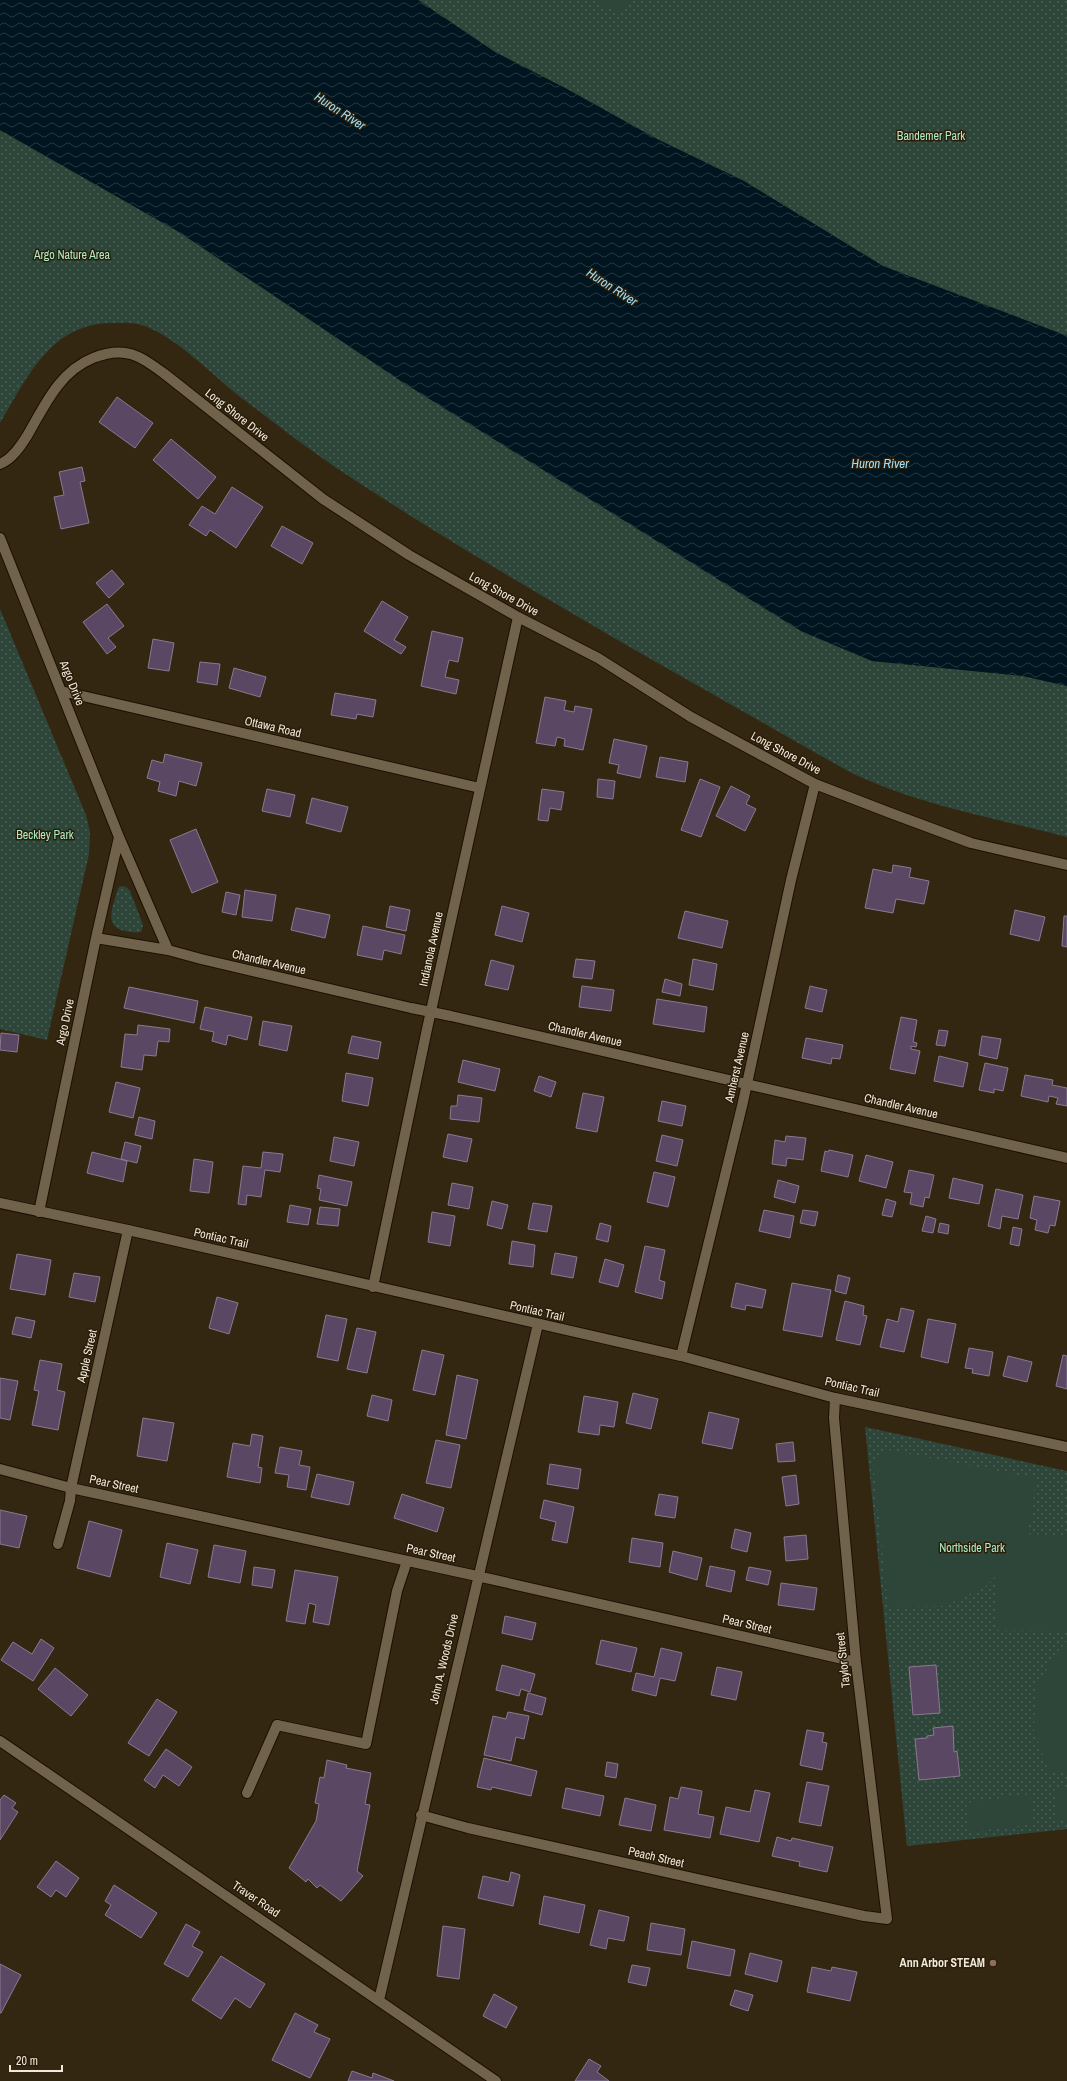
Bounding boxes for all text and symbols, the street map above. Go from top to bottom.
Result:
water label: Huron River [311,88,369,134]
park label: Bandemer Park [897,128,965,144]
park label: Argo Nature Area [33,247,111,263]
water label: Huron River [583,264,641,310]
street label: Long Shore Drive [202,385,272,445]
water label: Huron River [851,455,909,472]
street label: Long Shore Drive [466,568,542,620]
street label: Argo Drive [55,657,88,708]
street label: Ottawa Road [243,713,303,741]
street label: Long Shore Drive [748,728,824,778]
park label: Beckley Park [16,827,74,843]
street label: Indianola Avenue [415,910,447,988]
street label: Chandler Avenue [231,946,307,978]
street label: Argo Drive [52,997,78,1048]
street label: Chandler Avenue [547,1018,623,1050]
street label: Amherst Avenue [721,1030,753,1105]
street label: Chandler Avenue [863,1090,939,1122]
street label: Pontiac Trail [192,1224,250,1252]
street label: Pontiac Trail [508,1297,566,1325]
street label: Apple Street [73,1328,101,1385]
street label: Pontiac Trail [823,1373,881,1401]
street label: Pear Street [88,1471,140,1497]
street label: Pear Street [405,1540,457,1566]
park label: Northside Park [939,1540,1005,1556]
street label: Pear Street [721,1611,773,1637]
street label: John A. Woods Drive [426,1612,462,1706]
street label: Taylor Street [832,1631,854,1688]
street label: Peach Street [626,1843,686,1871]
street label: Traver Road [229,1877,283,1921]
place label: Ann Arbor STEAM [900,1955,985,1971]
marker: Ann Arbor STEAM [988,1958,998,1968]
scale bar [10,2047,62,2073]
text: 20 m [16,2053,38,2069]

